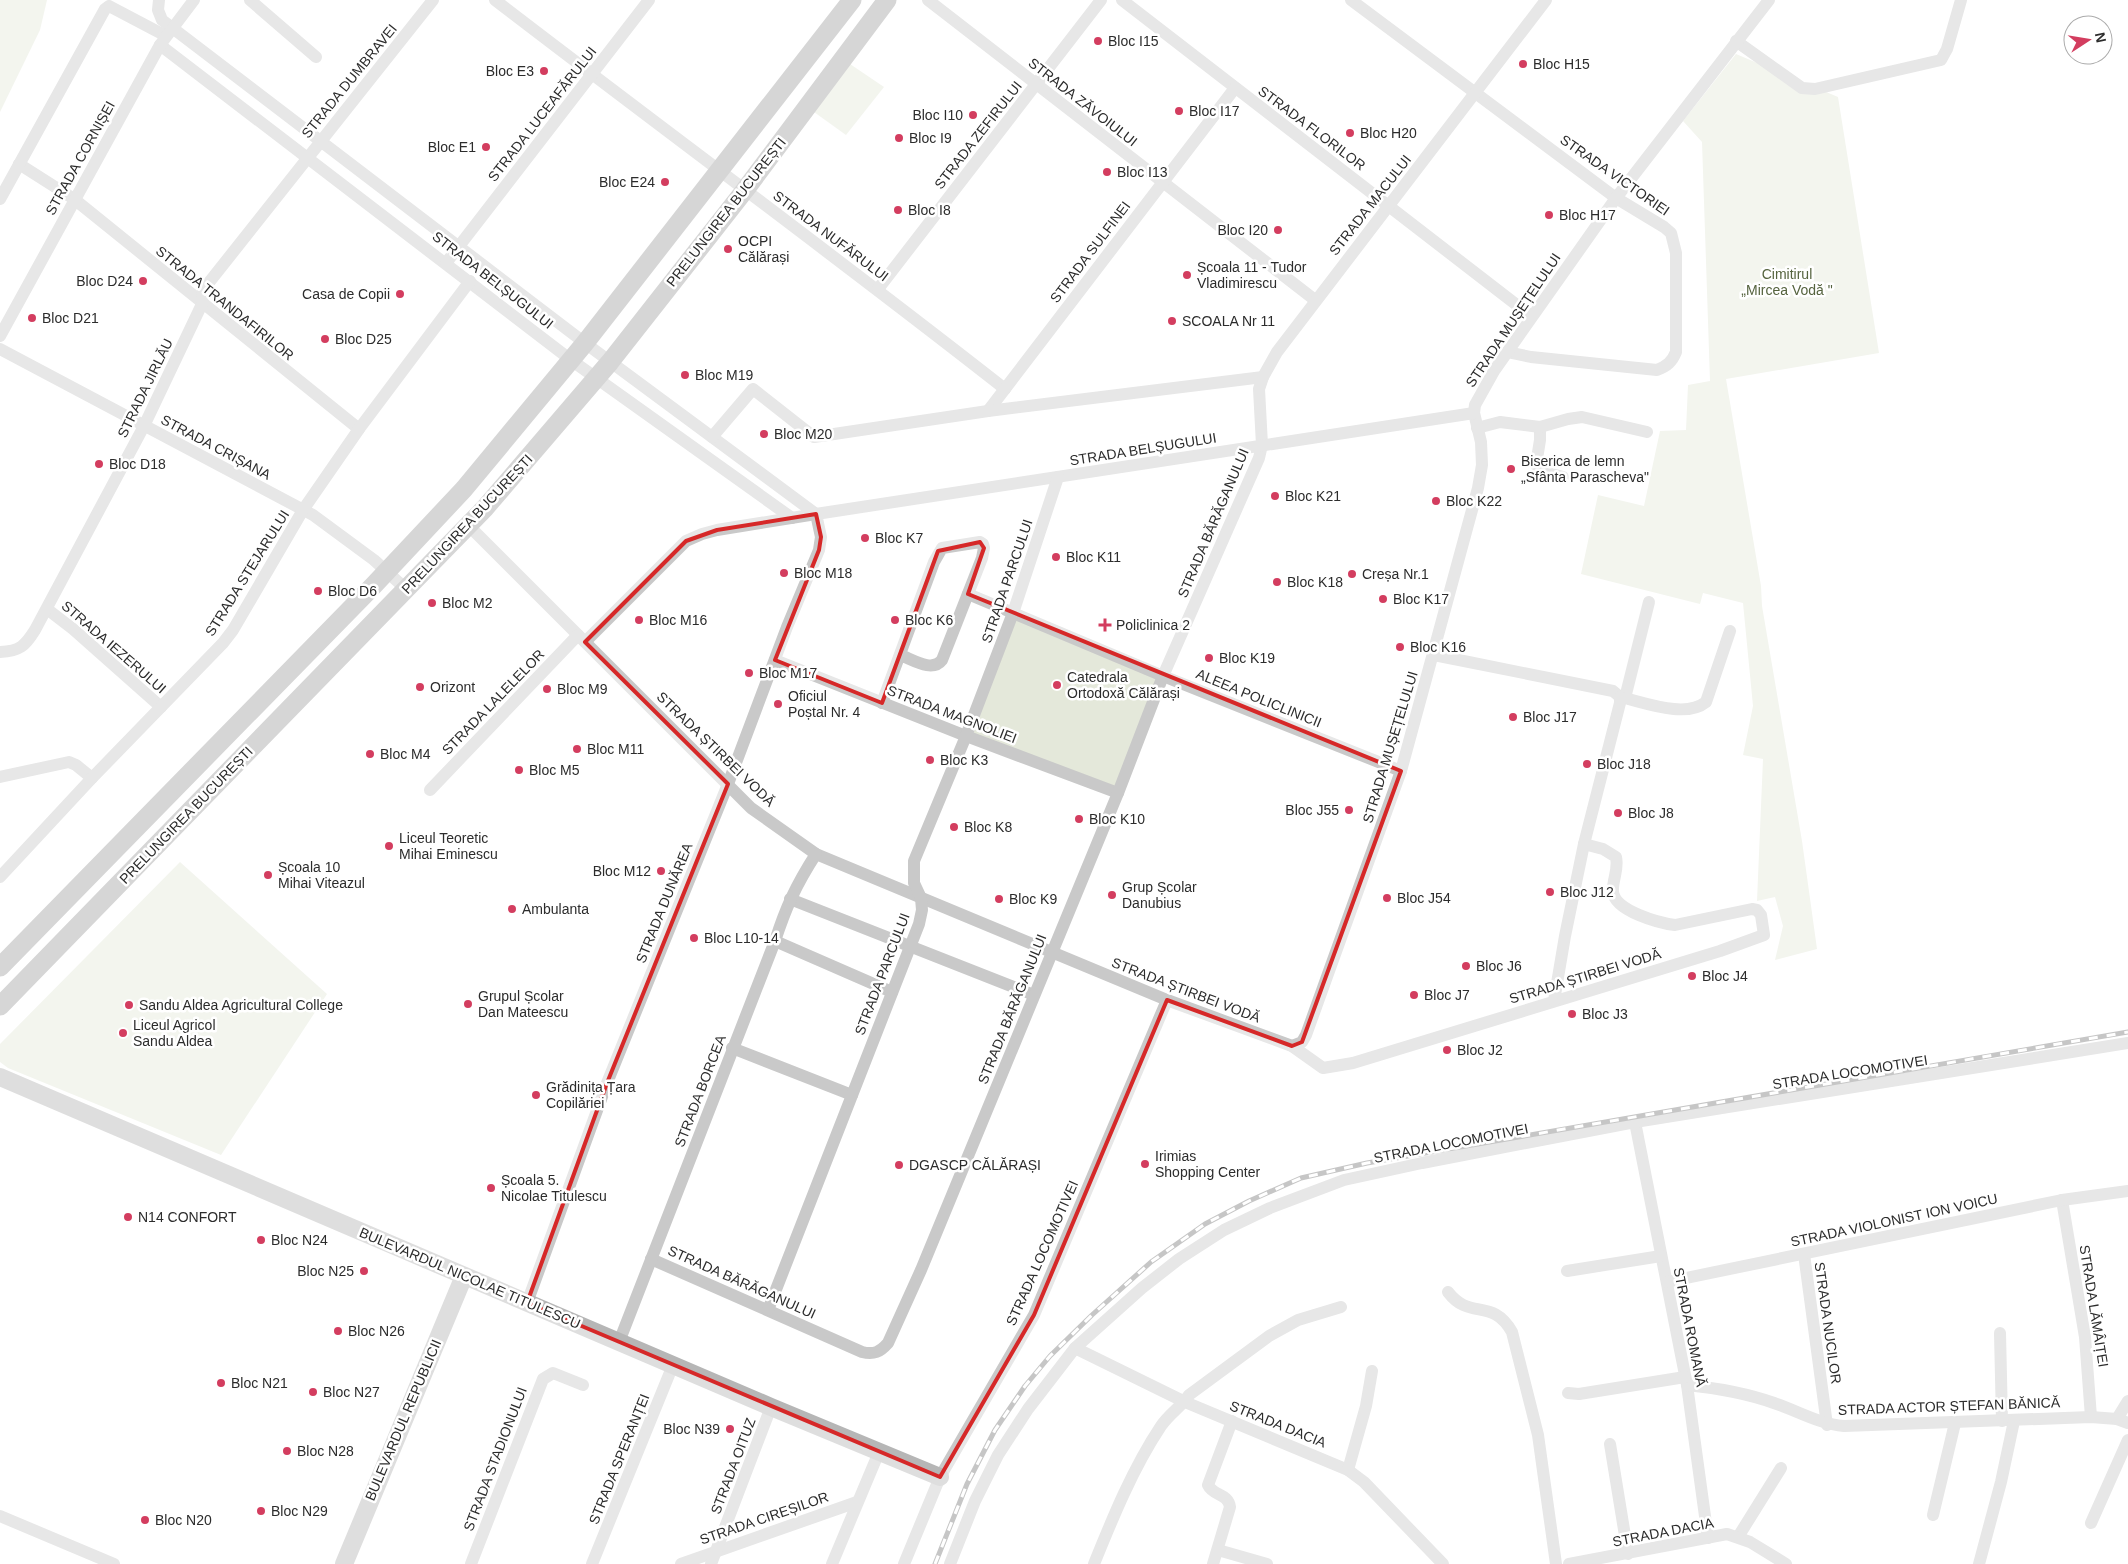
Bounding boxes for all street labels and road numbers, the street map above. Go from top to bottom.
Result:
street label: STRADA DUMBRAVEI [298,21,400,141]
street label: STRADA LUCEAFĂRULUI [484,43,600,185]
street label: STRADA ZĂVOIULUI [1025,55,1141,149]
street label: STRADA ZEFIRULUI [931,78,1025,192]
street label: STRADA FLORILOR [1255,83,1369,173]
street label: STRADA CORNIȘEI [42,98,118,218]
street label: STRADA VICTORIEI [1557,131,1673,219]
street label: PRELUNGIREA BUCUREȘTI [663,134,789,290]
street label: STRADA MACULUI [1326,152,1414,258]
street label: STRADA NUFĂRULUI [770,187,892,285]
street label: STRADA SULFINEI [1047,198,1133,306]
street label: STRADA BELȘUGULUI [430,228,556,332]
street label: STRADA TRANDAFIRILOR [153,243,297,363]
street label: STRADA MUȘEȚELULUI [1462,250,1564,390]
street label: STRADA JIRLĂU [114,336,176,440]
street label: STRADA CRIȘANA [158,411,274,483]
street label: STRADA BELȘUGULUI [1068,429,1218,469]
street label: STRADA BĂRĂGANULUI [1174,446,1252,600]
street label: PRELUNGIREA BUCUREȘTI [398,451,536,597]
street label: STRADA STEJARULUI [202,507,292,639]
street label: STRADA PARCULUI [978,517,1036,645]
street label: STRADA IEZERULUI [59,597,169,697]
street label: STRADA LALELELOR [439,646,547,758]
street label: ALEEA POLICLINICII [1194,666,1324,730]
street label: STRADA MUȘEȚELULUI [1359,669,1421,825]
street label: STRADA MAGNOLIEI [885,682,1019,746]
street label: STRADA ȘTIRBEI VODĂ [654,688,779,810]
street label: PRELUNGIREA BUCUREȘTI [116,743,256,887]
street label: STRADA DUNĂREA [633,840,696,966]
street label: STRADA PARCULUI [851,911,913,1037]
street label: STRADA BĂRĂGANULUI [975,932,1049,1086]
street label: STRADA ȘTIRBEI VODĂ [1507,945,1663,1007]
street label: STRADA ȘTIRBEI VODĂ [1109,954,1263,1026]
street label: STRADA BORCEA [671,1032,729,1149]
street label: STRADA LOCOMOTIVEI [1771,1052,1929,1092]
street label: STRADA LOCOMOTIVEI [1372,1120,1530,1166]
street label: STRADA LOCOMOTIVEI [1003,1178,1081,1328]
street label: STRADA VIOLONIST ION VOICU [1789,1190,1999,1250]
street label: BULEVARDUL NICOLAE TITULESCU [357,1224,583,1332]
street label: STRADA BĂRĂGANULUI [666,1242,818,1322]
street label: STRADA LĂMÂIȚEI [2076,1244,2112,1368]
street label: STRADA NUCILOR [1812,1261,1844,1385]
street label: STRADA ROMANĂ [1671,1266,1710,1389]
street label: BULEVARDUL REPUBLICII [362,1337,444,1503]
street label: STRADA STADIONULUI [460,1385,530,1533]
street label: STRADA SPERANȚEI [585,1391,653,1527]
street label: STRADA ACTOR ȘTEFAN BĂNICĂ [1838,1394,2061,1418]
street label: STRADA DACIA [1227,1397,1329,1451]
street label: STRADA OITUZ [707,1415,759,1516]
street label: STRADA CIREȘILOR [697,1488,831,1548]
street label: STRADA DACIA [1611,1514,1716,1550]

